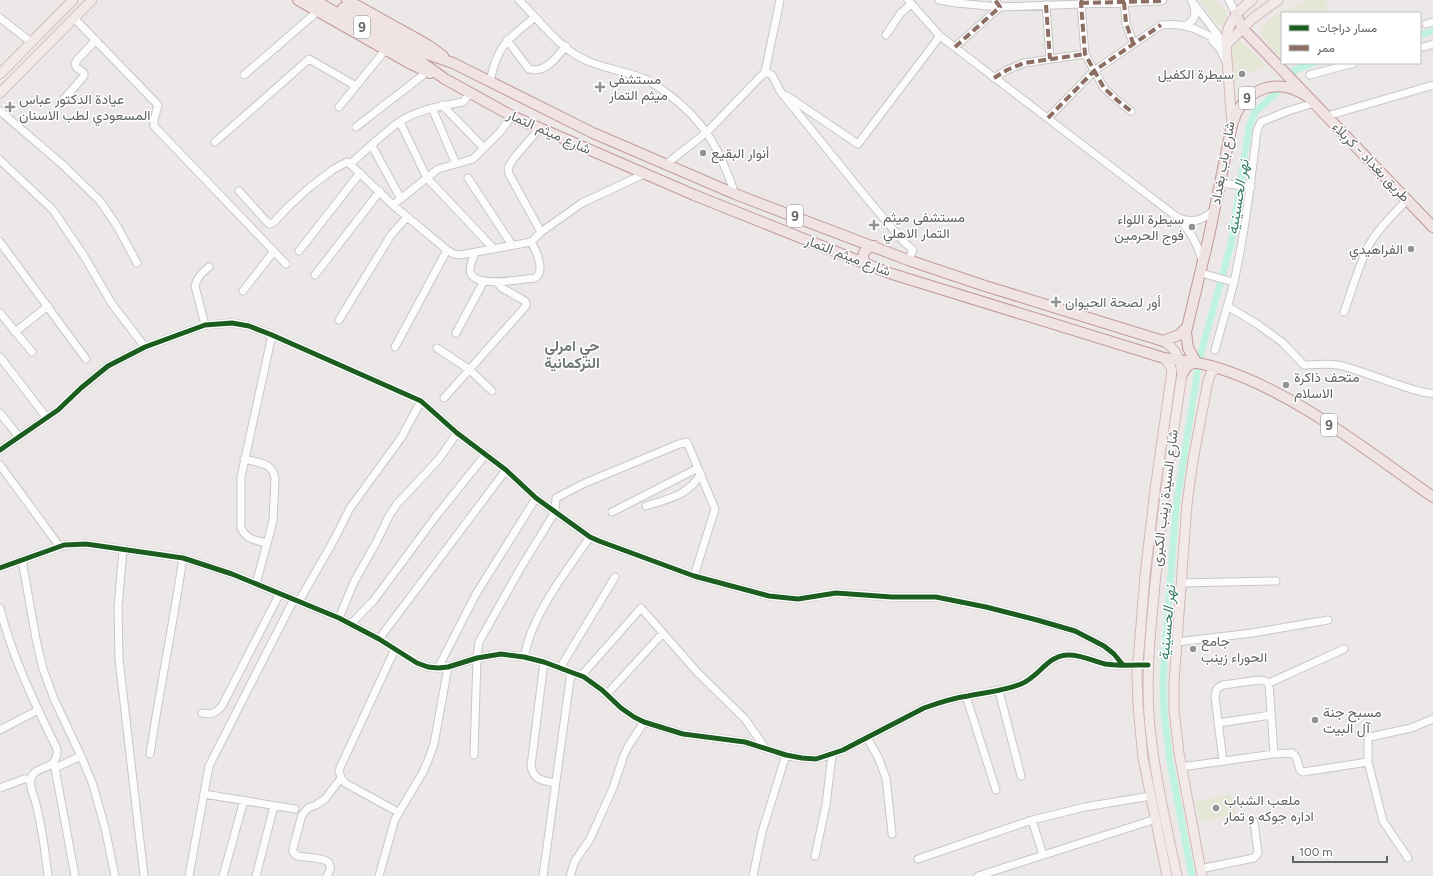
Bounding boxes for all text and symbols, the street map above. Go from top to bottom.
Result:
legend [1281,12,1421,64]
road number: 9 [354,16,370,38]
text: مسار دراجات [1317,21,1377,36]
text: ممر [1316,41,1335,56]
place label: سيطرة الكفيل [1158,66,1234,83]
marker: سيطرة الكفيل [1237,69,1247,79]
place label: مستشفى ميثم التمار [608,71,668,104]
marker: مستشفى ميثم التمار [594,81,606,93]
road number: 9 [1239,87,1255,109]
place label: عيادة الدكتور عباس المسعودي لطب الاسنان [19,91,150,127]
marker: عيادة الدكتور عباس المسعودي لطب الاسنان [4,101,16,113]
street label: شارع ميثم التمار [503,105,594,160]
street label: طريق بغداد - كربلاء [1328,118,1414,206]
street label: شارع باب بغداد [1207,120,1241,207]
place label: أنوار البقيع [711,145,769,164]
marker: أنوار البقيع [698,148,708,158]
water label: نهر الحسينية [1223,158,1253,236]
road number: 9 [787,205,803,227]
place label: مستشفى ميثم التمار الاهلي [883,209,965,245]
place label: سيطرة اللواء فوج الحرمين [1114,211,1184,246]
marker: مستشفى ميثم التمار الاهلي [868,219,880,231]
marker: سيطرة اللواء فوج الحرمين [1187,222,1197,232]
street label: شارع ميثم التمار [801,232,893,282]
place label: الفراهيدي [1349,241,1403,261]
marker: الفراهيدي [1406,244,1416,254]
place label: أور لصحة الحيوان [1065,294,1161,311]
marker: أور لصحة الحيوان [1050,296,1062,308]
district label: حي امرلي التركمانية [544,337,600,372]
place label: متحف ذاكرة الاسلام [1294,369,1360,402]
marker: متحف ذاكرة الاسلام [1281,380,1291,390]
road number: 9 [1321,414,1337,436]
street label: شارع السيدة زينب الكبرى [1148,428,1184,568]
water label: نهر الحسينية [1155,584,1179,661]
place label: جامع الحوراء زينب [1201,633,1267,666]
marker: جامع الحوراء زينب [1188,644,1198,654]
place label: مسبح جنة آل البيت [1323,704,1382,738]
marker: مسبح جنة آل البيت [1310,715,1320,725]
place label: ملعب الشباب اداره جوكه و تمار [1223,792,1314,825]
marker: ملعب الشباب اداره جوكه و تمار [1211,803,1221,813]
scale bar [1293,838,1387,864]
text: 100 m [1299,845,1333,859]

